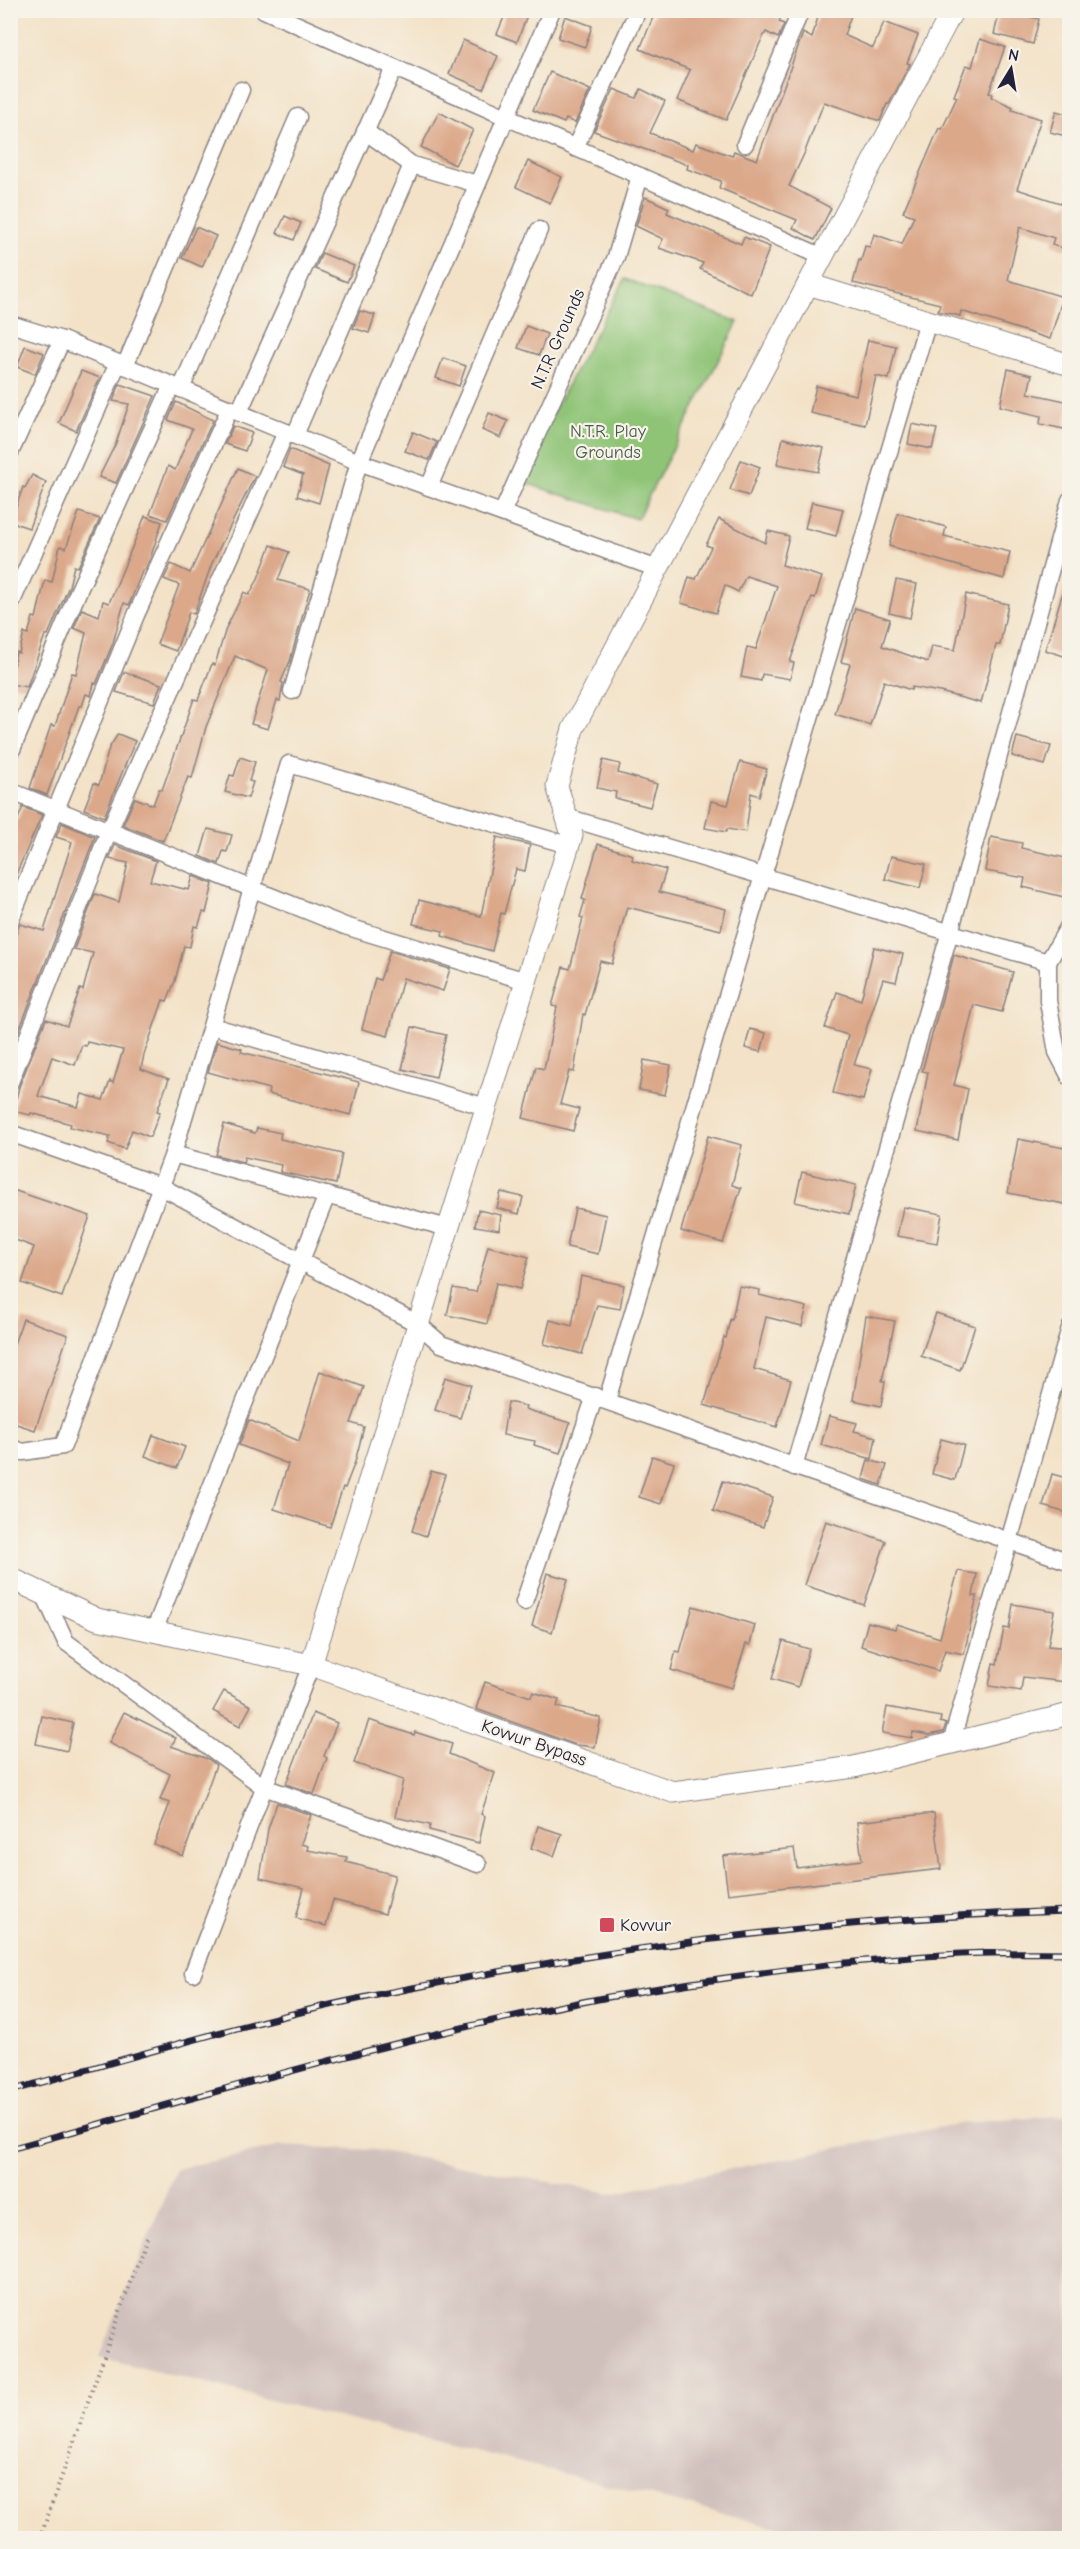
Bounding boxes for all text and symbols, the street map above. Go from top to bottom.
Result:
north arrow [981,39,1041,99]
text: N [1007,45,1021,65]
street label: N.T.R Grounds [527,286,589,392]
park label: N.T.R. Play Grounds [570,421,647,463]
street label: Kovvur Bypass [479,1715,589,1771]
place label: Kovvur [620,1915,672,1936]
marker: Kovvur [598,1916,616,1934]

